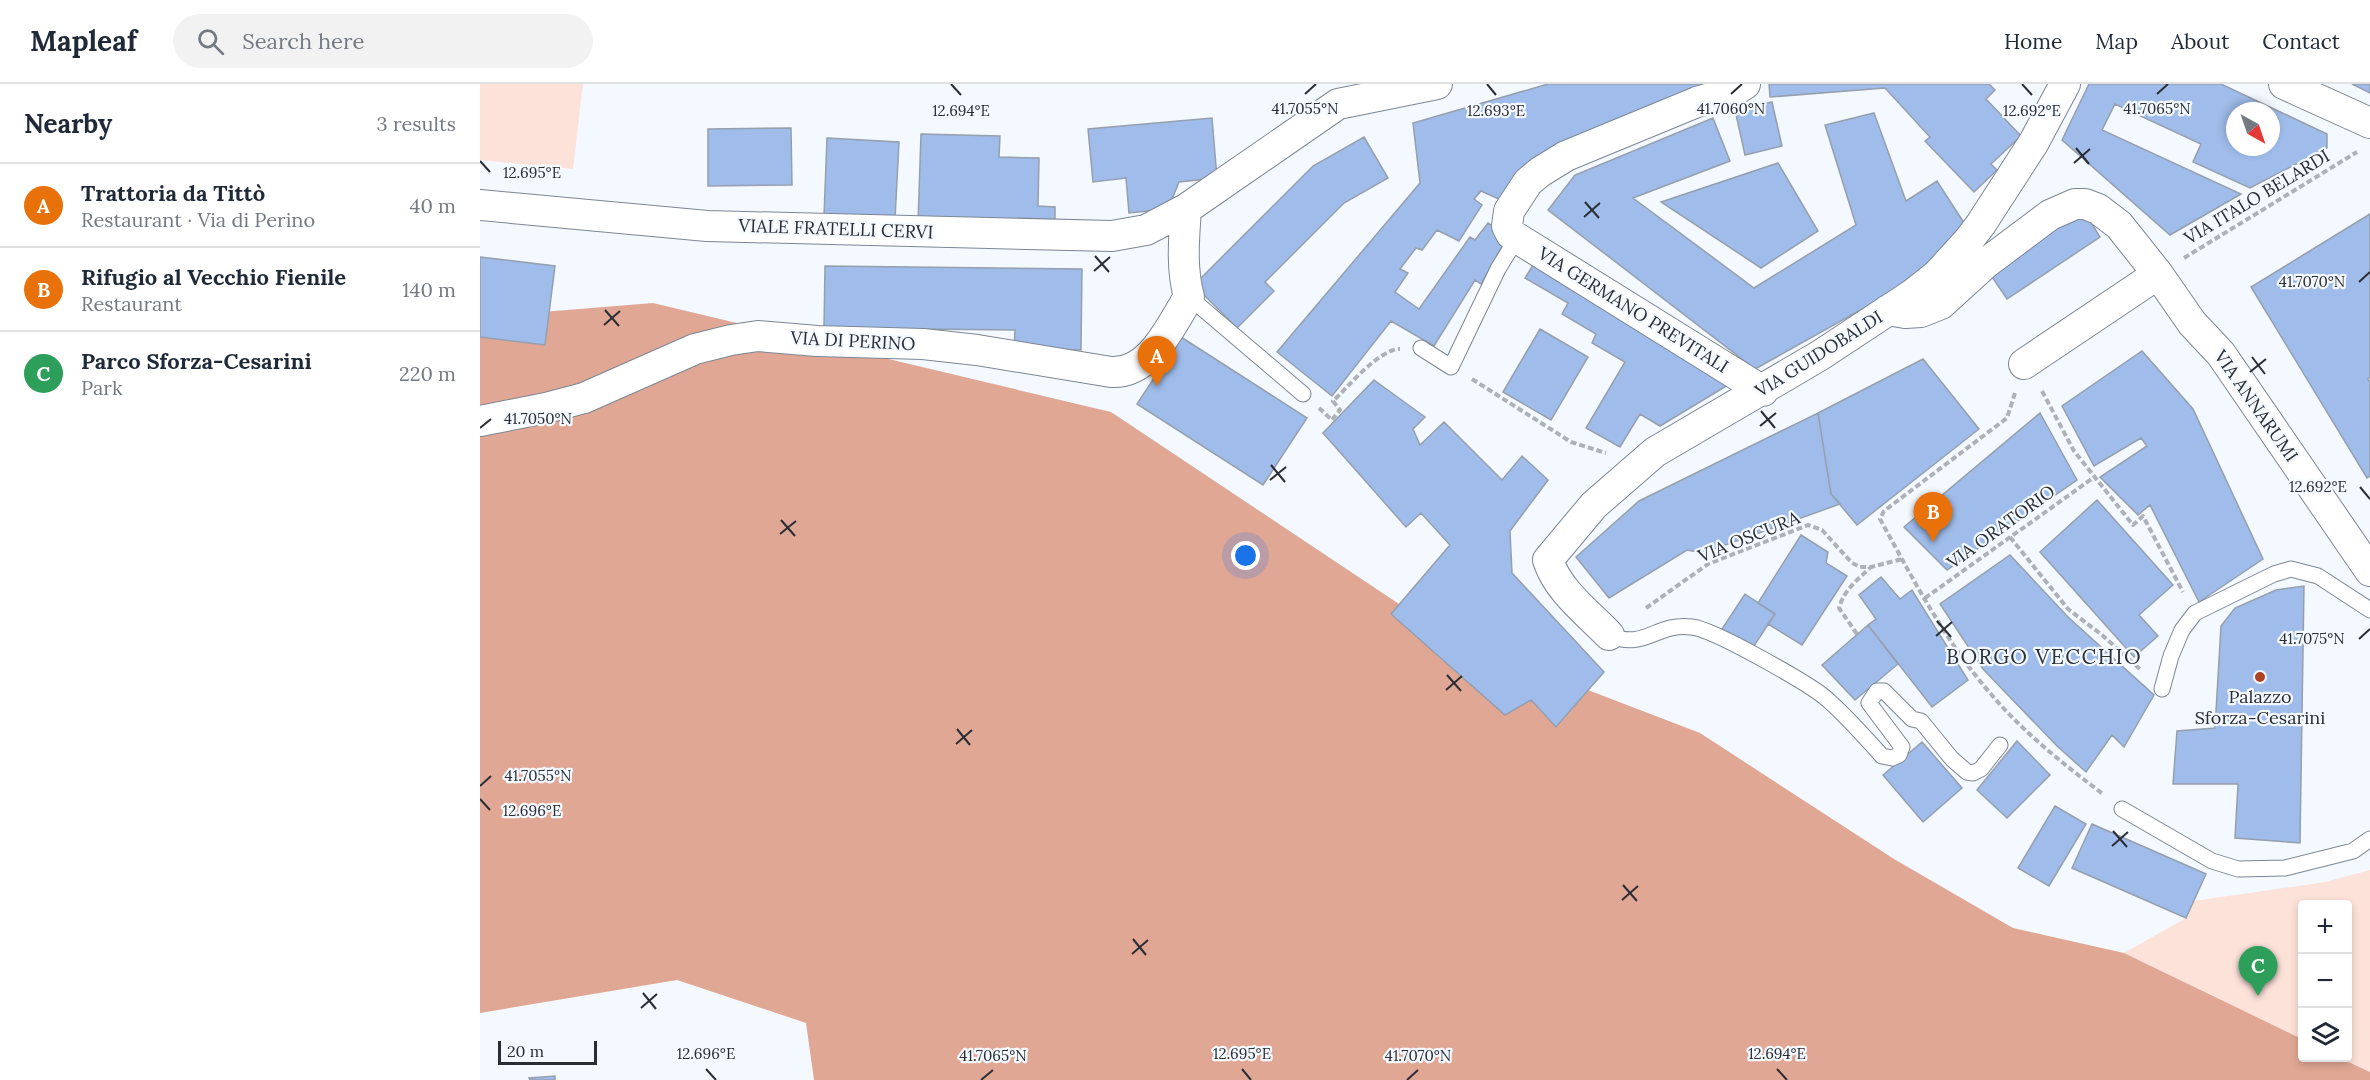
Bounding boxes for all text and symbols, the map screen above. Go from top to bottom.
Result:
search box [173,14,593,68]
text: Mapleaf [30,23,137,59]
icon: search [194,25,227,58]
text: Search here [242,27,364,55]
text: Home [2004,28,2062,55]
text: Map [2095,28,2138,55]
text: About [2171,28,2229,55]
text: Contact [2262,28,2340,55]
text: 41.7055°N [1272,99,1338,118]
text: 41.7060°N [1697,99,1765,118]
text: 41.7065°N [2123,99,2191,118]
text: 12.694°E [932,101,990,120]
text: 12.693°E [1467,101,1525,120]
text: 12.692°E [2003,101,2061,120]
north arrow [2226,102,2280,156]
text: Nearby [24,107,112,140]
text: 3 results [377,111,456,136]
street label: VIA ITALO BELARDI [2179,144,2334,250]
text: 12.695°E [503,163,561,182]
text: Trattoria da Tittò [81,179,265,207]
text: A [37,193,50,218]
text: 40 m [410,193,456,218]
text: Restaurant · Via di Perino [81,207,315,232]
street label: VIALE FRATELLI CERVI [737,214,934,243]
street label: VIA GERMANO PREVITALI [1533,241,1733,378]
text: Rifugio al Vecchio Fienile [81,263,346,291]
text: 41.7070°N [2279,272,2345,291]
text: B [37,277,50,302]
text: 140 m [402,277,456,302]
text: Restaurant [81,291,182,316]
street label: VIA GUIDOBALDI [1750,305,1887,403]
street label: VIA DI PERINO [789,326,916,355]
pin: A [1138,336,1176,386]
street label: VIA ANNARUMI [2209,345,2303,466]
text: Parco Sforza-Cesarini [81,347,312,375]
text: C [37,361,50,386]
text: 220 m [399,361,456,386]
text: Park [81,375,123,400]
text: 41.7050°N [504,409,572,428]
text: 12.692°E [2289,477,2347,496]
street label: VIA ORATORIO [1941,480,2059,574]
pin: B [1914,492,1952,542]
street label: VIA OSCURA [1694,505,1804,568]
your location [1231,541,1260,570]
text: 41.7075°N [2279,629,2345,648]
district label: BORGO VECCHIO [1946,643,2142,670]
marker: Palazzo Sforza-Cesarini [2253,670,2267,684]
place label: Palazzo Sforza-Cesarini [2195,685,2325,729]
text: 41.7055°N [505,766,571,785]
text: 12.696°E [503,801,561,820]
map controls [2298,900,2352,1062]
button: + [2298,900,2352,954]
pin: C [2238,946,2278,996]
button: − [2298,954,2352,1008]
button: layers [2298,1008,2352,1062]
scale bar [498,1038,597,1066]
text: 20 m [507,1041,544,1061]
text: 12.696°E [677,1044,735,1063]
text: 12.695°E [1213,1044,1271,1063]
text: 12.694°E [1748,1044,1806,1063]
text: 41.7065°N [959,1046,1027,1065]
text: 41.7070°N [1385,1046,1451,1065]

